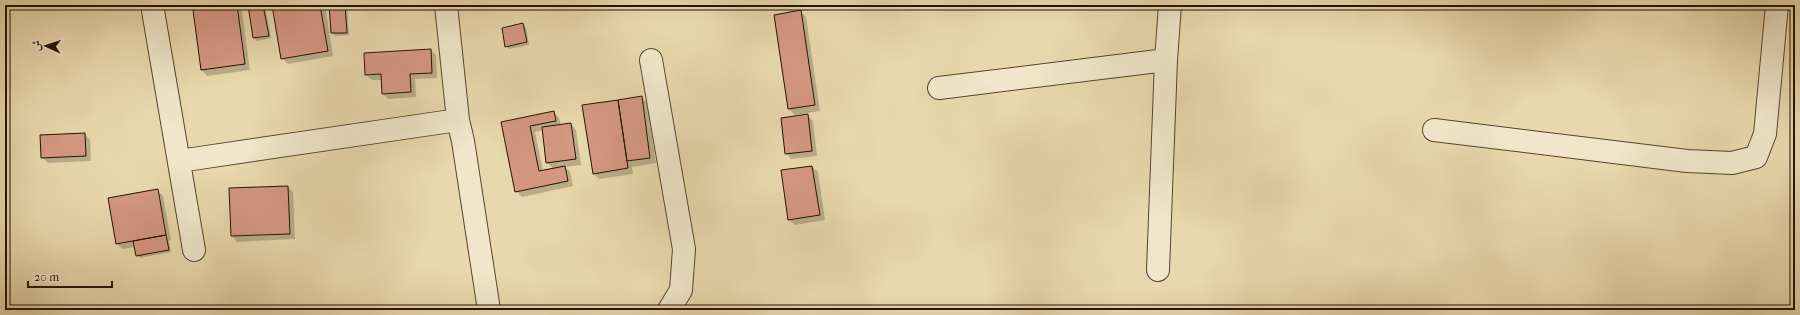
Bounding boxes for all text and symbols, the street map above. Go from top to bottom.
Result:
north arrow [26,26,66,66]
text: ش [30,40,43,51]
scale bar [28,263,112,289]
text: 20 m [34,270,59,284]

